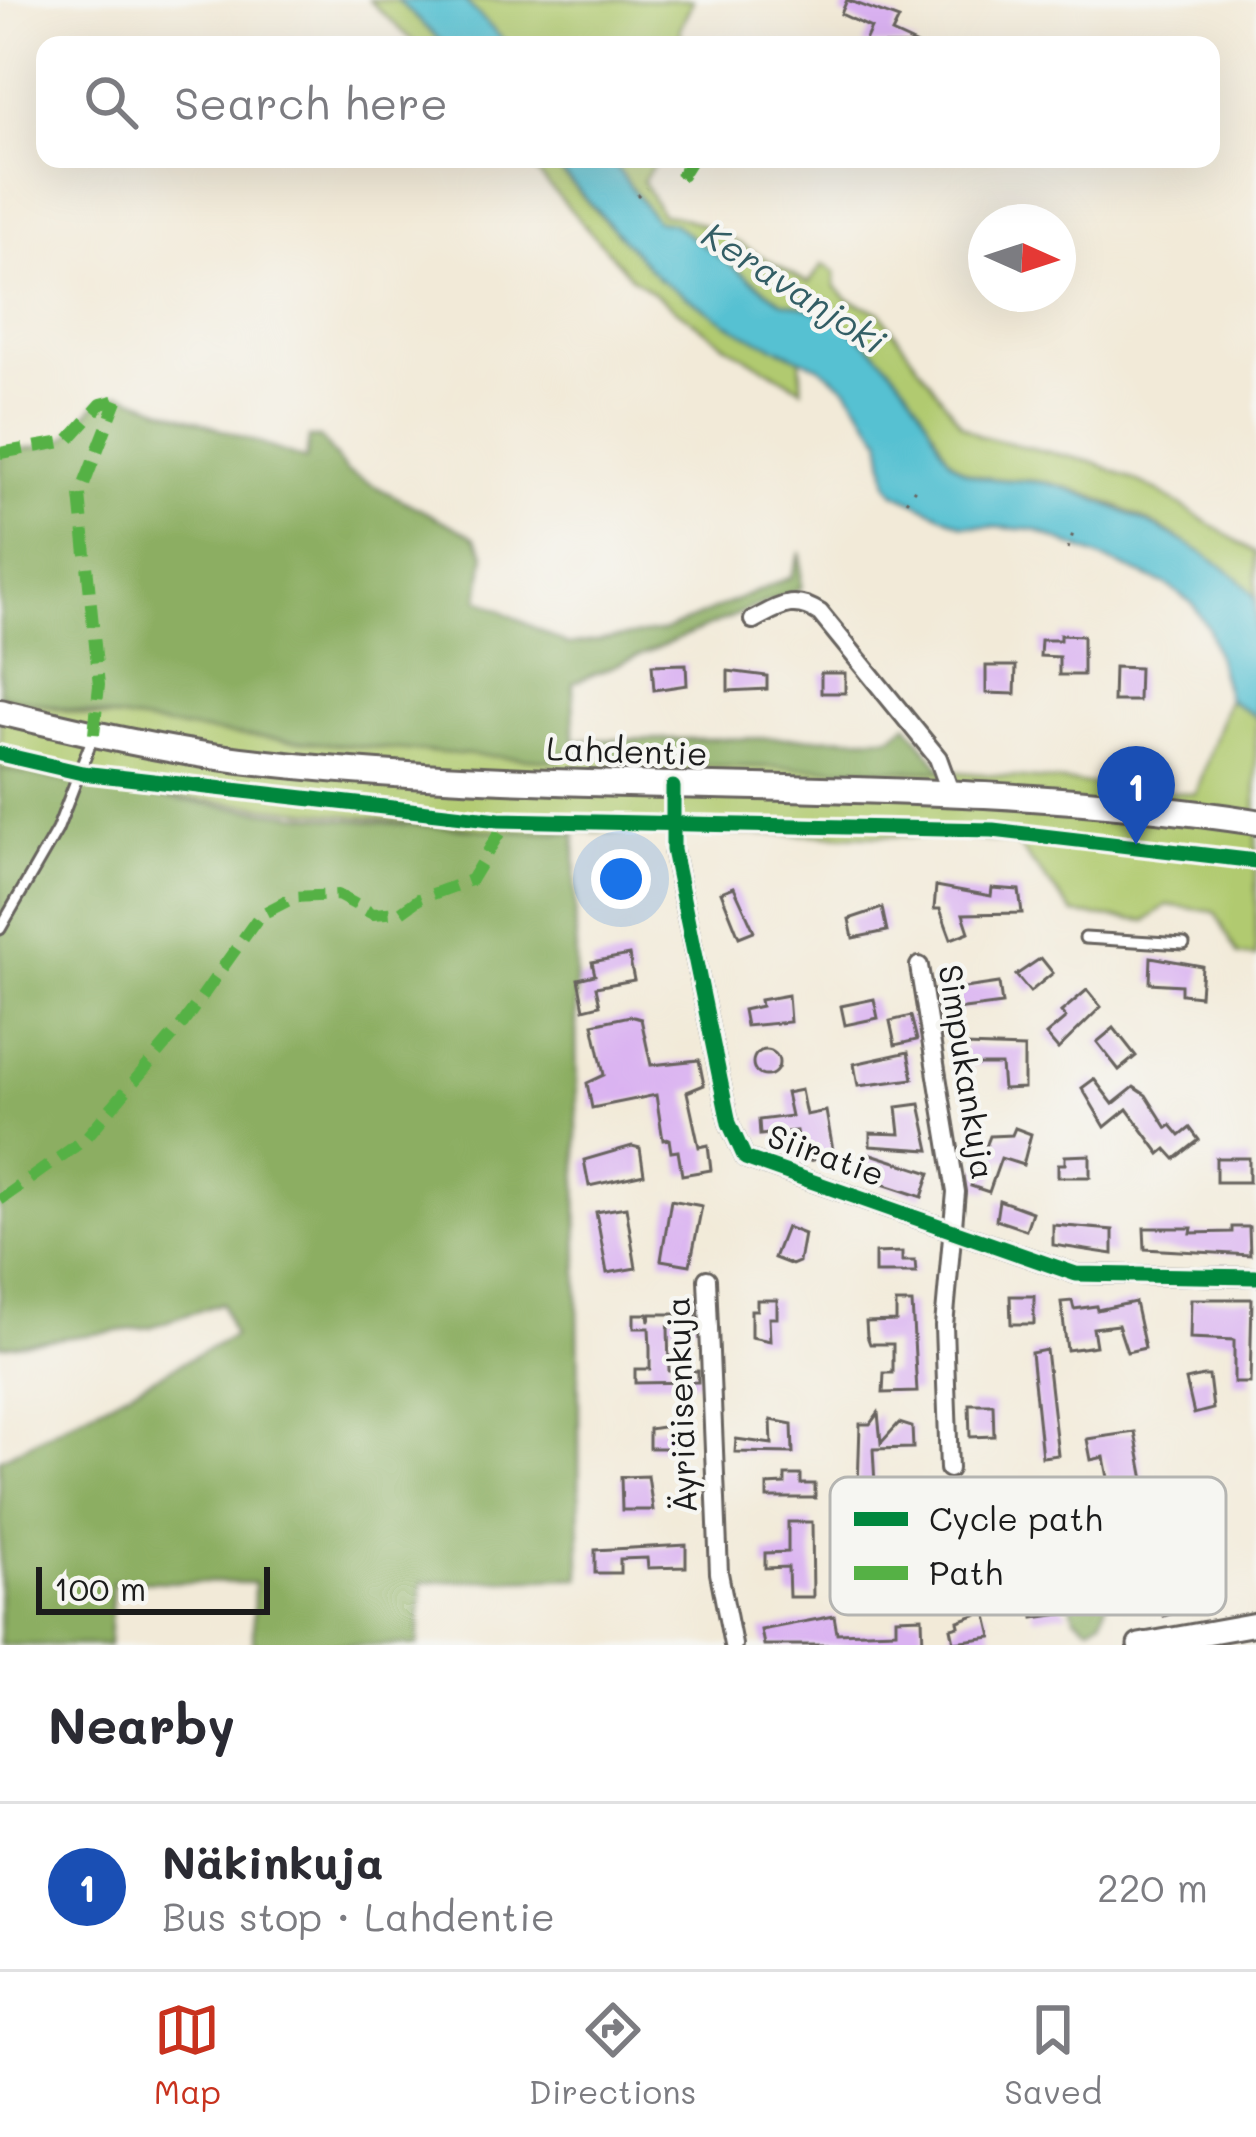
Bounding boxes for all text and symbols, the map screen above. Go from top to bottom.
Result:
search box [36,36,1220,168]
icon: search [78,69,144,135]
text: Search here [174,73,448,131]
north arrow [968,204,1076,312]
water label: Keravanjoki [694,210,896,364]
street label: Lahdentie [546,725,708,774]
pin: 1 [1097,746,1175,845]
your location [591,849,651,909]
street label: Simpukankuja [930,961,1007,1182]
street label: Siiratie [762,1113,891,1194]
street label: Äyriäisenkuja [654,1296,706,1514]
legend [830,1477,1226,1615]
text: Cycle path [929,1496,1103,1540]
text: Path [929,1550,1003,1593]
scale bar [36,1561,270,1614]
text: 100 m [54,1566,146,1609]
text: Nearby [48,1690,235,1757]
text: Näkinkuja [162,1832,384,1890]
text: 1 [78,1861,96,1912]
text: 220 m [1097,1861,1208,1912]
text: Bus stop · Lahdentie [162,1890,555,1941]
tab: Map [154,1997,221,2112]
tab: Directions [529,1997,696,2112]
tab: Saved [1004,1997,1102,2112]

